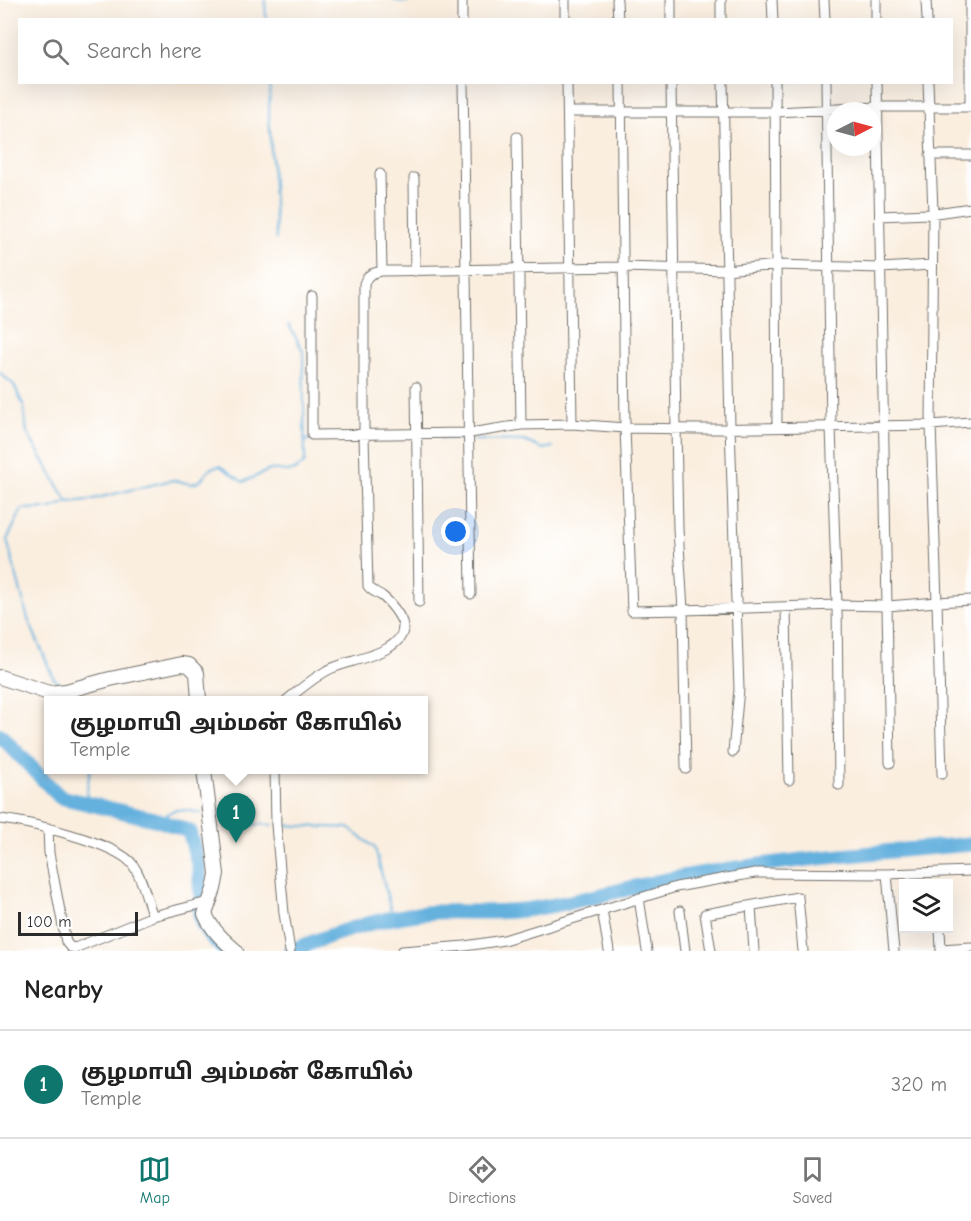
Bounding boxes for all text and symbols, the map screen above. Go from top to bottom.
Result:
search box [18,18,953,84]
icon: search [39,35,72,68]
text: Search here [87,38,202,64]
north arrow [827,102,881,156]
your location [441,517,470,546]
popup [44,696,428,774]
text: குழமாயி அம்மன் கோயில் [70,710,402,736]
text: Temple [70,738,130,761]
pin: 1 [216,794,256,843]
map controls [899,879,953,933]
button: layers [899,879,953,933]
scale bar [18,909,138,936]
text: 100 m [27,913,71,931]
text: Nearby [24,975,103,1005]
text: குழமாயி அம்மன் கோயில் [81,1059,413,1085]
text: 1 [40,1073,47,1096]
text: 320 m [891,1073,947,1096]
text: Temple [81,1087,141,1110]
tab: Map [138,1153,171,1207]
tab: Directions [448,1153,516,1207]
tab: Saved [793,1153,833,1207]

